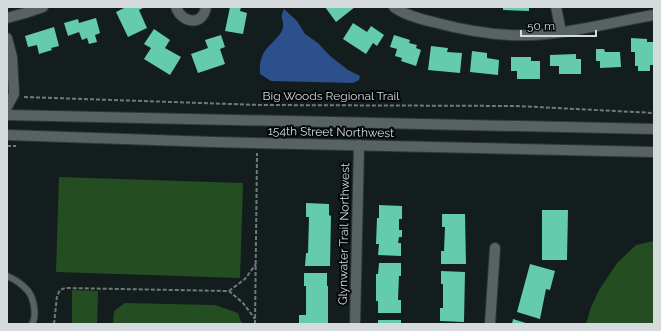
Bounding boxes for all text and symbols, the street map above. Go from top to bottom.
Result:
scale bar [521,12,596,38]
text: 50 m [527,19,555,33]
street label: Big Woods Regional Trail [263,89,400,103]
street label: 154th Street Northwest [268,124,394,140]
street label: Glynwater Trail Northwest [336,163,352,305]

